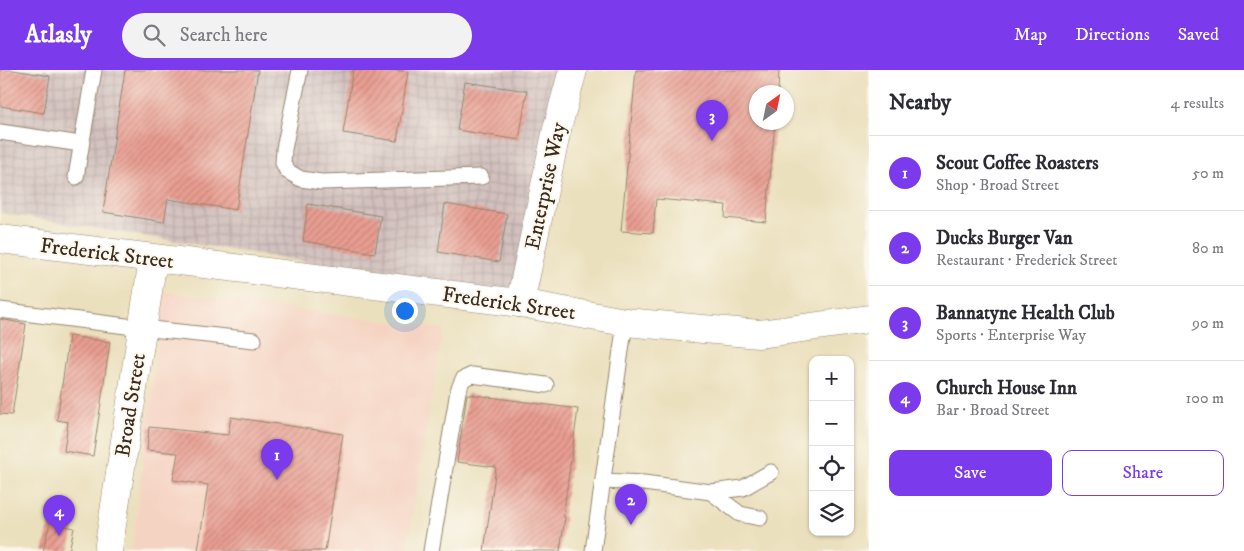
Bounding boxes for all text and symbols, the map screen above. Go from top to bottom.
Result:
search box [122,13,472,58]
text: Atlasly [25,20,92,50]
icon: search [140,21,168,49]
text: Search here [180,24,268,47]
text: Map [1014,24,1047,46]
text: Directions [1075,24,1150,46]
text: Saved [1178,24,1219,46]
north arrow [749,85,794,130]
text: Nearby [889,90,951,116]
text: 4 results [1171,93,1224,113]
pin: 3 [696,100,728,141]
street label: Enterprise Way [520,119,572,252]
text: Scout Coffee Roasters [936,152,1099,175]
text: 1 [902,163,908,183]
text: 50 m [1192,163,1224,183]
text: Shop · Broad Street [936,175,1059,195]
text: Ducks Burger Van [936,227,1073,250]
street label: Frederick Street [39,233,175,275]
text: 2 [901,238,909,258]
text: 80 m [1192,238,1224,258]
text: Restaurant · Frederick Street [936,250,1117,270]
street label: Frederick Street [441,282,577,326]
your location [392,298,418,324]
text: Bannatyne Health Club [936,302,1115,325]
text: 3 [902,313,908,333]
text: 90 m [1192,313,1224,333]
text: Sports · Enterprise Way [936,325,1086,345]
street label: Broad Street [110,351,152,459]
map controls [809,356,854,536]
button: + [809,356,854,401]
text: Church House Inn [936,377,1077,400]
text: 4 [900,388,910,408]
text: 100 m [1186,388,1224,408]
text: Bar · Broad Street [936,400,1049,420]
button: − [809,401,854,446]
pin: 1 [261,439,293,480]
button: locate [809,446,854,491]
button: Save [889,450,1052,496]
button: Share [1062,450,1224,496]
pin: 2 [615,484,647,525]
button: layers [809,491,854,536]
pin: 4 [43,495,75,536]

